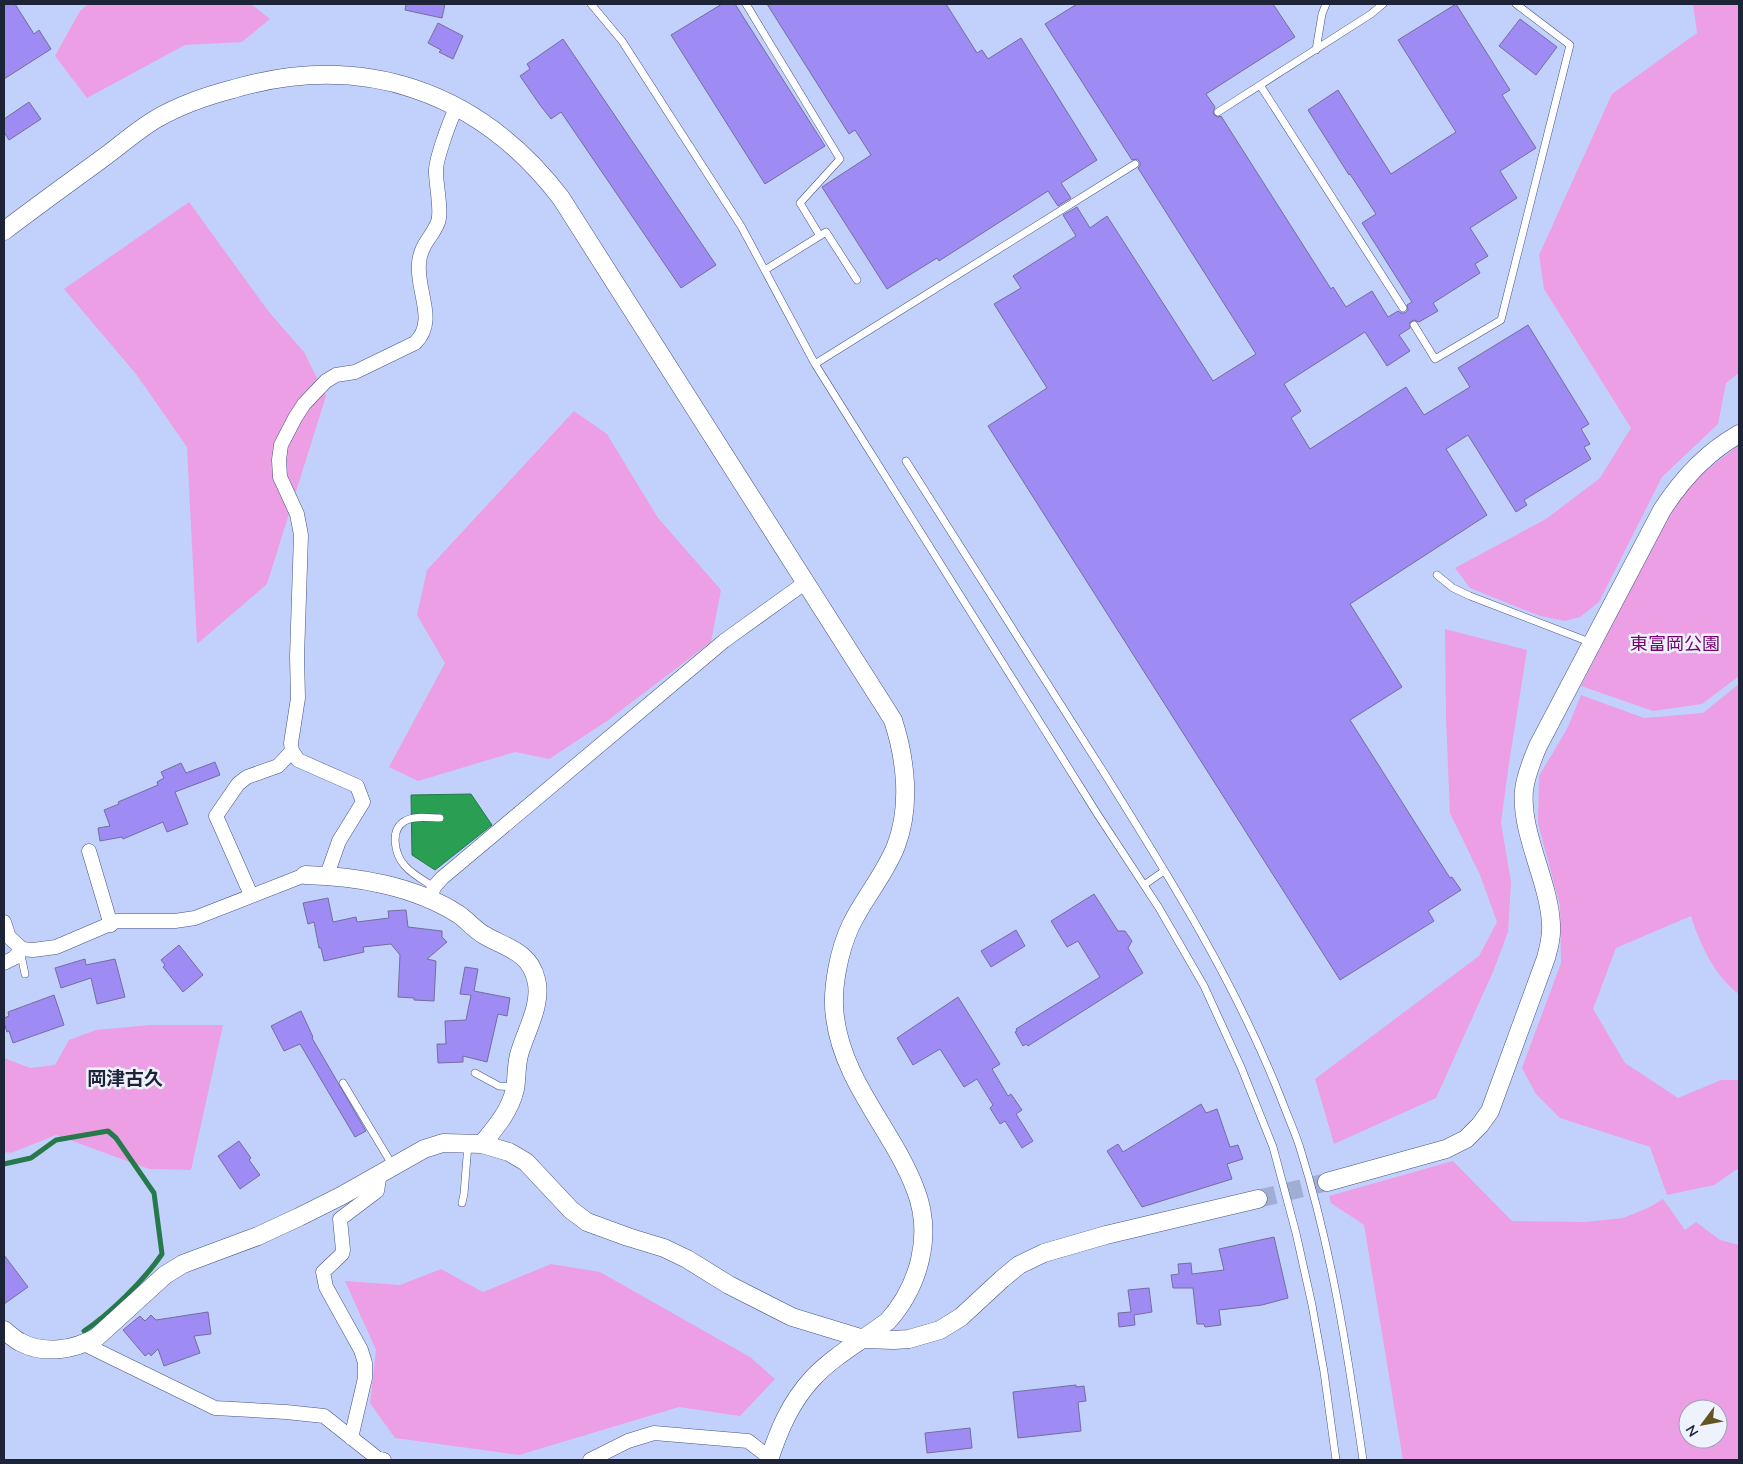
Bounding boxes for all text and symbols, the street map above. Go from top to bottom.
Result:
park label: 東富岡公園 [1630,632,1720,655]
district label: 岡津古久 [87,1066,163,1090]
north arrow [1678,1399,1728,1449]
text: N [1682,1422,1702,1440]

